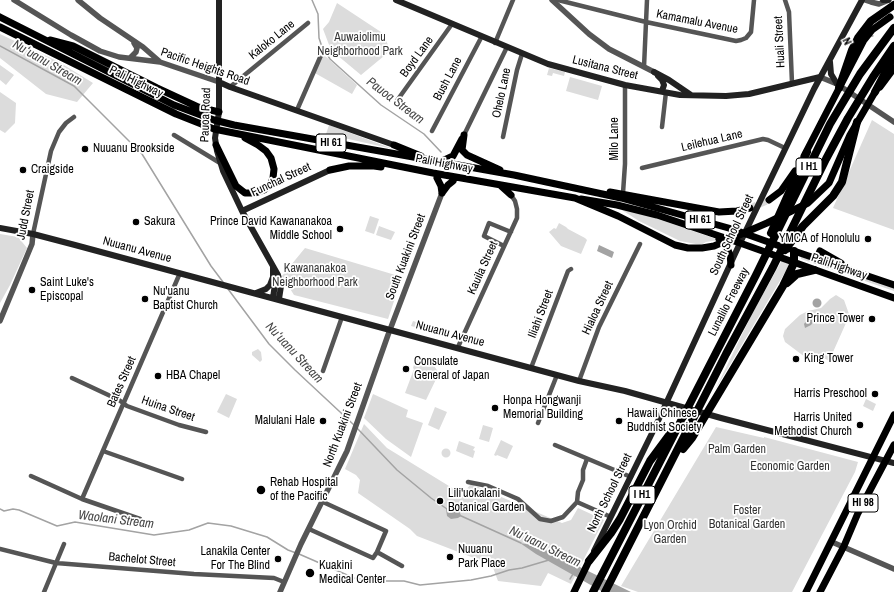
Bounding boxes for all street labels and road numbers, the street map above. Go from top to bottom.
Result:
street label: Kamamalu Avenue [655,7,739,37]
street label: Huali Street [771,16,789,68]
street label: Kaloko Lane [246,17,298,63]
street label: Boyd Lane [397,34,437,80]
street label: Pacific Heights Road [159,45,251,89]
street label: Lusitana Street [571,53,639,83]
street label: Bush Lane [431,55,465,103]
street label: Pali Highway [107,63,165,101]
street label: Ohelo Lane [490,67,514,119]
street label: Pauoa Road [198,87,214,143]
street label: Milo Lane [608,117,622,161]
street label: Leilehua Lane [680,127,744,155]
road number: HI 61 [316,134,346,152]
street label: Pali Highway [414,151,474,177]
road number: I H1 [796,158,822,176]
street label: Funchal Street [249,160,313,200]
street label: Judd Street [14,189,38,241]
street label: South School Street [707,192,757,278]
road number: HI 61 [685,211,715,229]
street label: South Kuakini Street [383,212,429,302]
street label: Nuuanu Avenue [101,234,173,266]
street label: Kauila Street [465,239,501,297]
street label: Pali Highway [809,251,869,283]
street label: Lunalilo Freeway [706,265,752,339]
street label: Hialoa Street [579,279,617,337]
street label: Iliahi Street [525,288,557,340]
street label: Nuuanu Avenue [414,318,486,350]
street label: Bates Street [104,354,140,410]
street label: North Kuakini Street [320,381,366,469]
street label: Huina Street [140,393,196,425]
street label: North School Street [585,451,635,535]
road number: I H1 [629,486,655,504]
road number: HI 98 [848,494,878,512]
street label: Bachelot Street [108,550,176,570]

